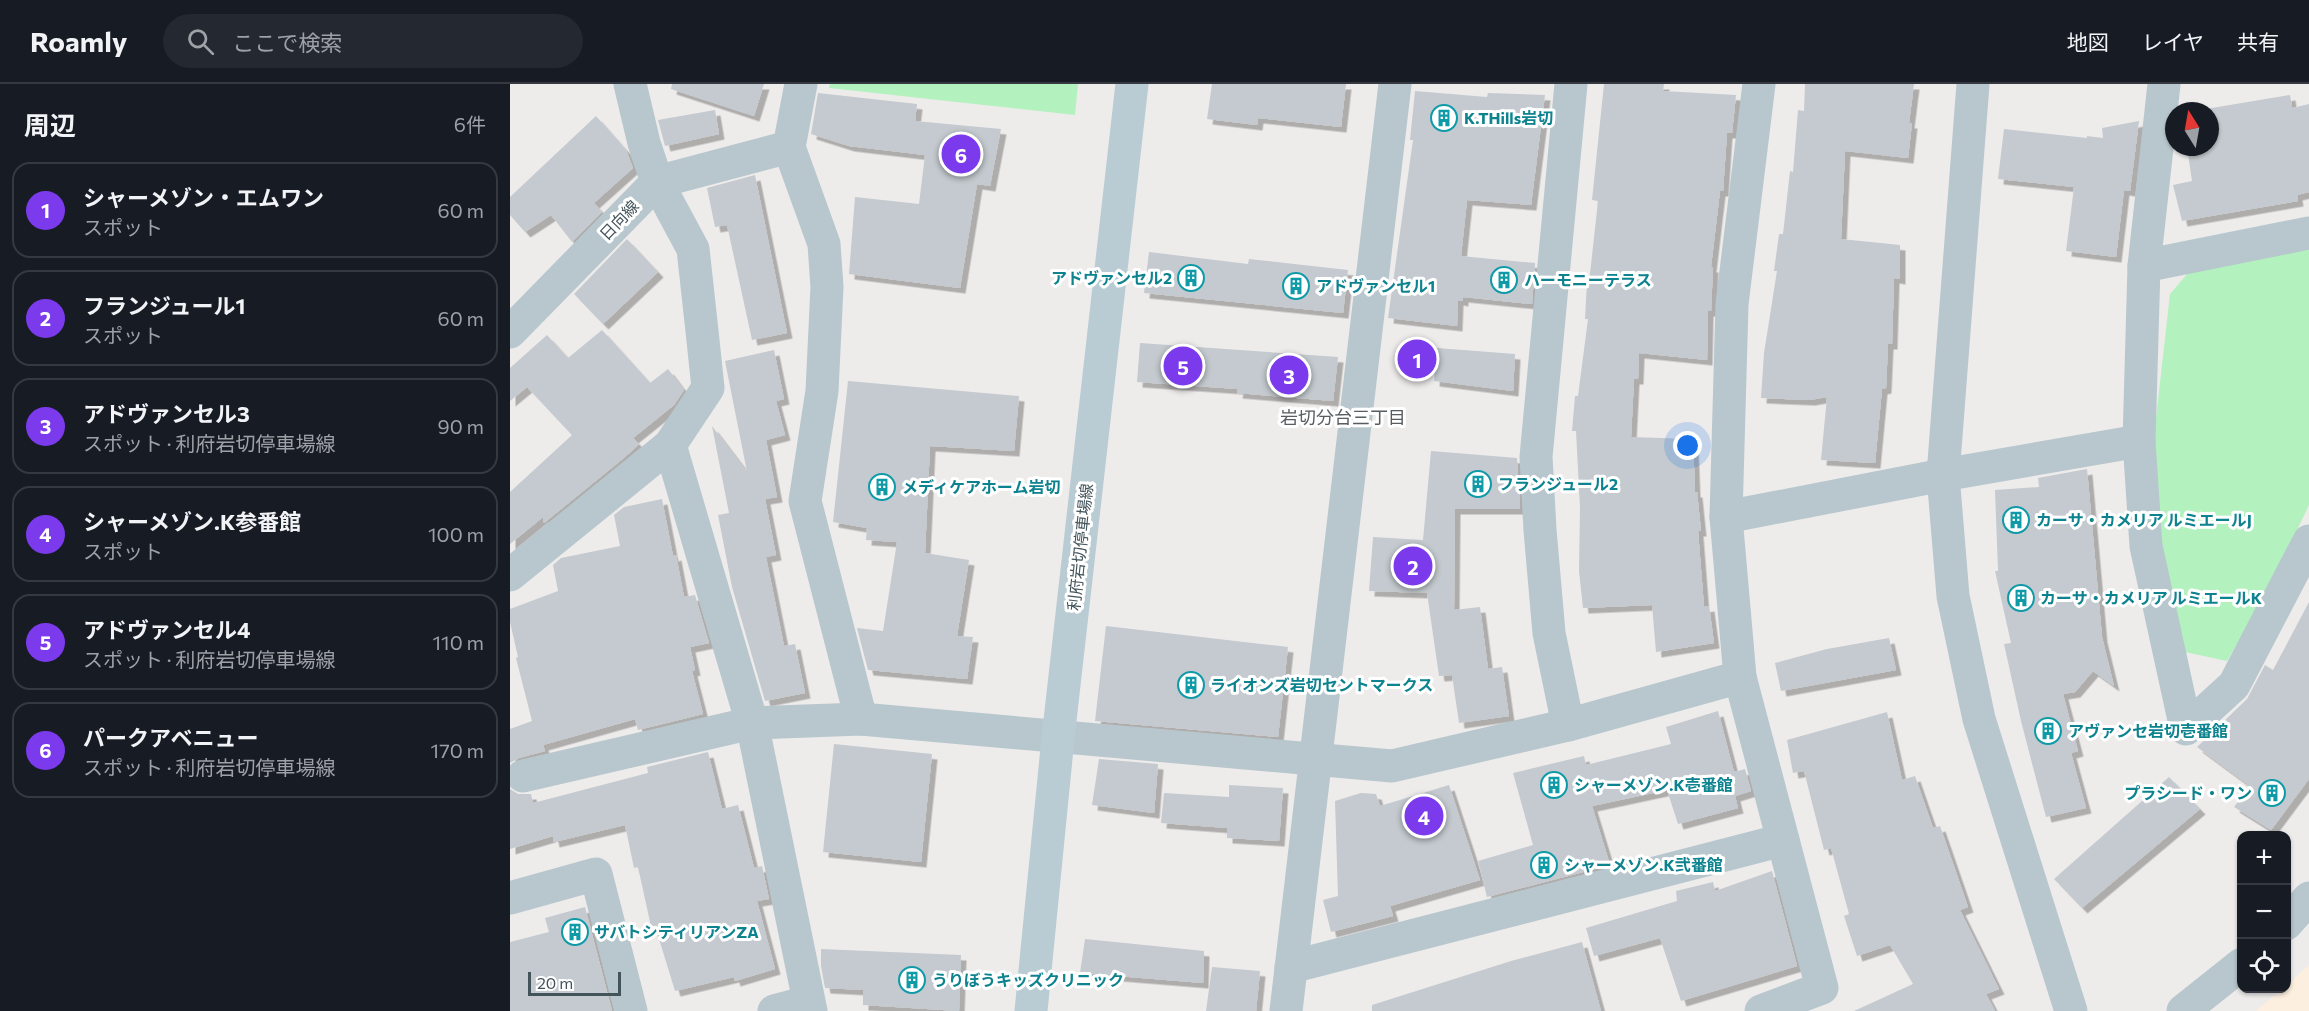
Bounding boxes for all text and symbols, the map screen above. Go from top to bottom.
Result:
search box [163,14,583,68]
text: Roamly [30,24,127,58]
icon: search [184,25,217,58]
text: ここで検索 [232,29,342,56]
text: 地図 [2067,29,2109,54]
text: レイヤ [2142,29,2204,54]
text: 共有 [2237,29,2279,54]
north arrow [2165,102,2219,156]
building icon: K.THills岩切 [1429,103,1459,133]
place label: K.THills岩切 [1464,108,1553,127]
text: 周辺 [24,109,76,140]
text: 6件 [454,112,486,136]
pin: 6 [942,132,980,176]
text: シャーメゾン・エムワン [83,184,324,211]
street label: 日向線 [595,196,642,244]
text: 1 [41,198,50,222]
text: 60 m [438,198,484,222]
text: スポット [83,215,163,239]
building icon: アドヴァンセル2 [1176,263,1206,293]
building icon: ハーモニーテラス [1489,265,1519,295]
place label: アドヴァンセル2 [1051,268,1172,287]
place label: ハーモニーテラス [1524,270,1652,289]
building icon: アドヴァンセル1 [1281,271,1311,301]
place label: アドヴァンセル1 [1316,276,1435,295]
text: フランジュール1 [83,292,245,319]
text: 2 [40,306,51,330]
text: 60 m [438,306,484,330]
text: スポット [83,323,163,347]
pin: 1 [1398,336,1436,382]
pin: 5 [1164,344,1202,388]
pin: 3 [1270,352,1308,398]
text: アドヴァンセル3 [83,400,250,427]
district label: 岩切分台三丁目 [1280,406,1406,428]
text: 3 [40,414,51,438]
text: 90 m [438,414,484,438]
text: スポット · 利府岩切停車場線 [83,431,335,455]
your location [1673,431,1702,460]
building icon: フランジュール2 [1463,469,1493,499]
building icon: メディケアホーム岩切 [867,472,897,502]
place label: フランジュール2 [1498,474,1618,493]
place label: メディケアホーム岩切 [902,477,1060,496]
street label: 利府岩切停車場線 [1063,482,1096,612]
building icon: カーサ・カメリア ルミエールJ [2001,505,2031,535]
text: シャーメゾン.K参番館 [83,508,301,535]
place label: カーサ・カメリア ルミエールJ [2036,510,2252,529]
text: 4 [39,522,52,546]
text: 100 m [428,522,484,546]
text: スポット [83,539,163,563]
pin: 2 [1394,544,1432,588]
building icon: カーサ・カメリア ルミエールK [2006,583,2036,613]
place label: カーサ・カメリア ルミエールK [2040,588,2262,607]
text: アドヴァンセル4 [83,616,251,643]
text: 5 [40,630,51,654]
text: 110 m [433,630,484,654]
text: スポット · 利府岩切停車場線 [83,647,335,671]
building icon: ライオンズ岩切セントマークス [1176,670,1206,700]
place label: ライオンズ岩切セントマークス [1210,675,1433,694]
building icon: アヴァンセ岩切壱番館 [2033,716,2063,746]
place label: アヴァンセ岩切壱番館 [2068,721,2228,740]
text: パークアベニュー [83,724,259,751]
text: 6 [39,738,52,762]
text: 170 m [431,738,484,762]
text: スポット · 利府岩切停車場線 [83,755,335,779]
building icon: シャーメゾン.K壱番館 [1539,770,1569,800]
place label: シャーメゾン.K壱番館 [1574,775,1733,794]
building icon: プラシード・ワン [2257,778,2287,808]
place label: プラシード・ワン [2124,783,2252,802]
pin: 4 [1404,794,1444,838]
map controls [2237,831,2291,993]
button: + [2237,831,2291,885]
building icon: シャーメゾン.K弐番館 [1529,850,1559,880]
place label: シャーメゾン.K弐番館 [1564,855,1723,874]
button: − [2237,885,2291,939]
building icon: サバトシティリアンZA [560,917,590,947]
place label: サバトシティリアンZA [594,922,759,941]
button: locate [2237,939,2291,993]
building icon: うりぼうキッズクリニック [897,965,927,995]
scale bar [528,969,621,996]
place label: うりぼうキッズクリニック [932,970,1124,989]
text: 20 m [537,973,573,992]

